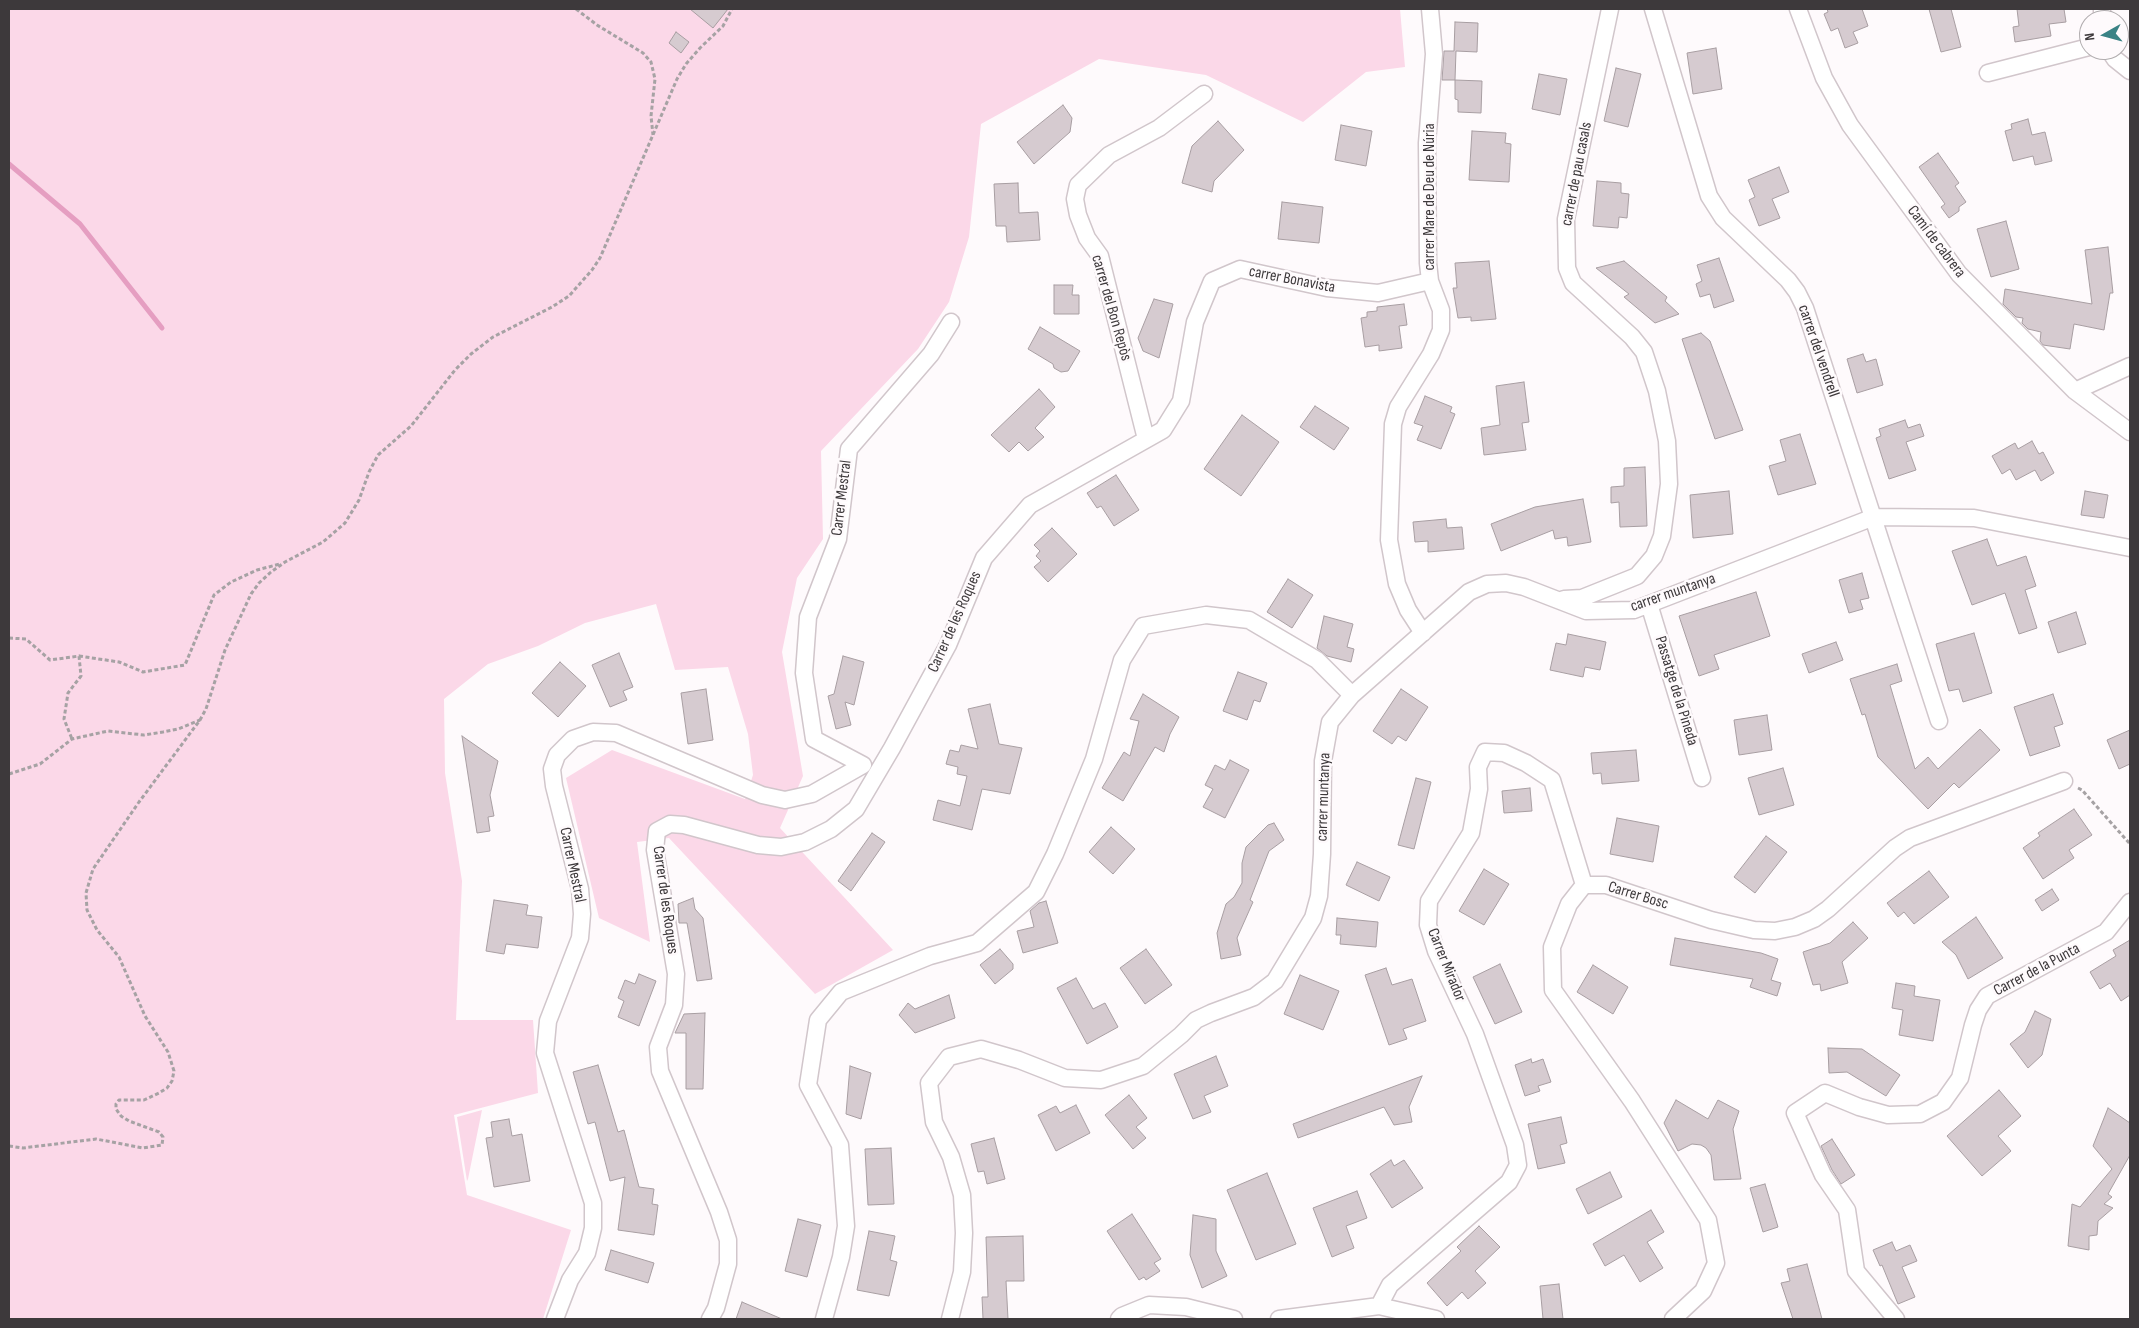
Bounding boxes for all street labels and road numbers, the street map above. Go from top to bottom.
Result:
street label: carrer de pau casals [1558,120,1596,228]
street label: carrer Mare de Deu de Núria [1420,123,1440,271]
street label: Camí de cabrera [1903,202,1969,282]
street label: carrer del Bon Repòs [1087,253,1135,363]
street label: carrer Bonavista [1247,262,1337,298]
street label: carrer del vendrell [1793,302,1843,400]
street label: Carrer Mestral [828,459,856,537]
street label: Carrer de les Roques [924,568,986,676]
street label: carrer muntanya [1628,569,1718,617]
street label: Passatge de la Pineda [1650,634,1702,748]
street label: carrer muntanya [1313,752,1335,842]
street label: Carrer Mestral [555,826,589,904]
street label: Carrer de les Roques [648,845,682,955]
street label: Carrer Bosc [1606,878,1670,914]
street label: Carrer Mirador [1423,926,1469,1004]
street label: Carrer de la Punta [1991,939,2083,1001]

